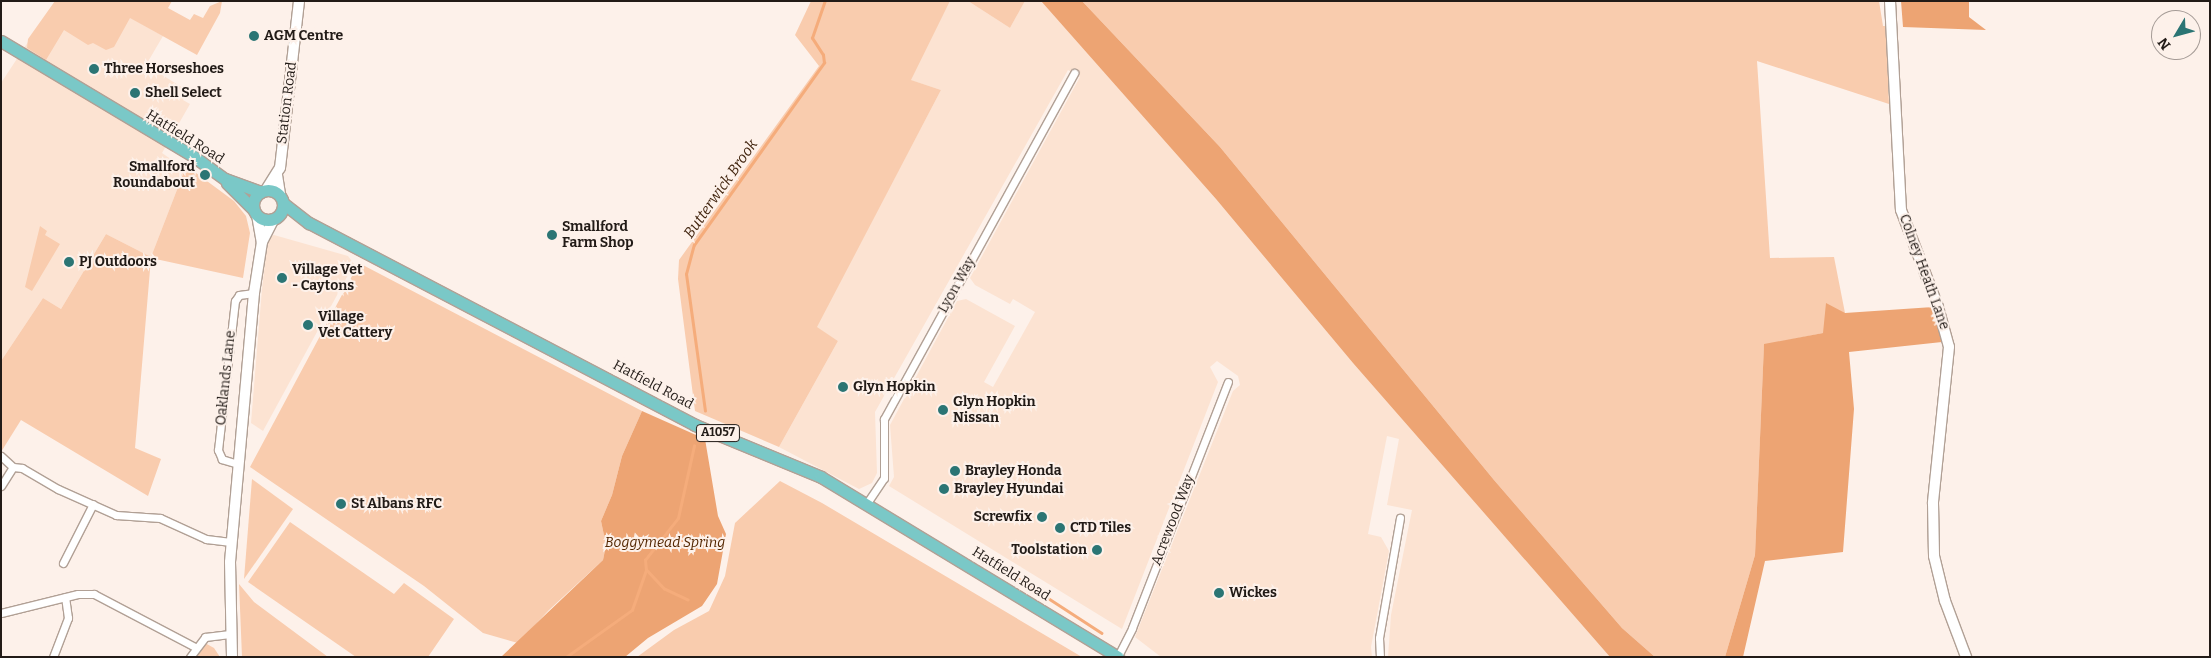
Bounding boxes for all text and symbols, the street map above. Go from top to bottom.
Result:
north arrow [2151,10,2201,60]
place label: AGM Centre [264,28,343,44]
marker: AGM Centre [248,30,260,42]
text: N [2154,34,2174,53]
place label: Three Horseshoes [104,61,224,77]
street label: Station Road [274,61,300,145]
marker: Three Horseshoes [88,63,100,75]
place label: Shell Select [145,85,222,101]
marker: Shell Select [129,87,141,99]
street label: Hatfield Road [143,106,227,168]
water label: Butterwick Brook [680,136,762,242]
place label: Smallford Roundabout [113,159,195,192]
marker: Smallford Roundabout [199,169,211,181]
street label: Colney Heath Lane [1895,212,1953,332]
place label: Smallford Farm Shop [562,219,634,252]
marker: Smallford Farm Shop [546,229,558,241]
place label: PJ Outdoors [79,254,157,270]
street label: Lyon Way [935,254,979,316]
marker: PJ Outdoors [63,256,75,268]
place label: Village Vet - Caytons [292,262,363,294]
marker: Village Vet - Caytons [276,272,288,284]
place label: Village Vet Cattery [318,309,392,342]
marker: Village Vet Cattery [302,319,314,331]
street label: Oaklands Lane [213,330,239,426]
street label: Hatfield Road [610,357,696,413]
place label: Glyn Hopkin [853,379,935,395]
marker: Glyn Hopkin [837,381,849,393]
place label: Glyn Hopkin Nissan [953,394,1035,427]
marker: Glyn Hopkin Nissan [937,404,949,416]
road number: A1057 [696,423,740,442]
place label: Brayley Honda [965,463,1062,479]
marker: Brayley Honda [949,465,961,477]
street label: Acrewood Way [1148,472,1198,568]
place label: Brayley Hyundai [954,481,1064,497]
marker: Brayley Hyundai [938,483,950,495]
place label: St Albans RFC [351,496,442,512]
marker: St Albans RFC [335,498,347,510]
place label: Screwfix [974,509,1032,525]
marker: Screwfix [1036,511,1048,523]
place label: CTD Tiles [1070,520,1131,536]
marker: CTD Tiles [1054,522,1066,534]
park label: Boggymead Spring [605,535,725,551]
place label: Toolstation [1011,542,1087,558]
street label: Hatfield Road [969,543,1053,605]
marker: Toolstation [1091,544,1103,556]
place label: Wickes [1229,585,1277,601]
marker: Wickes [1213,587,1225,599]

